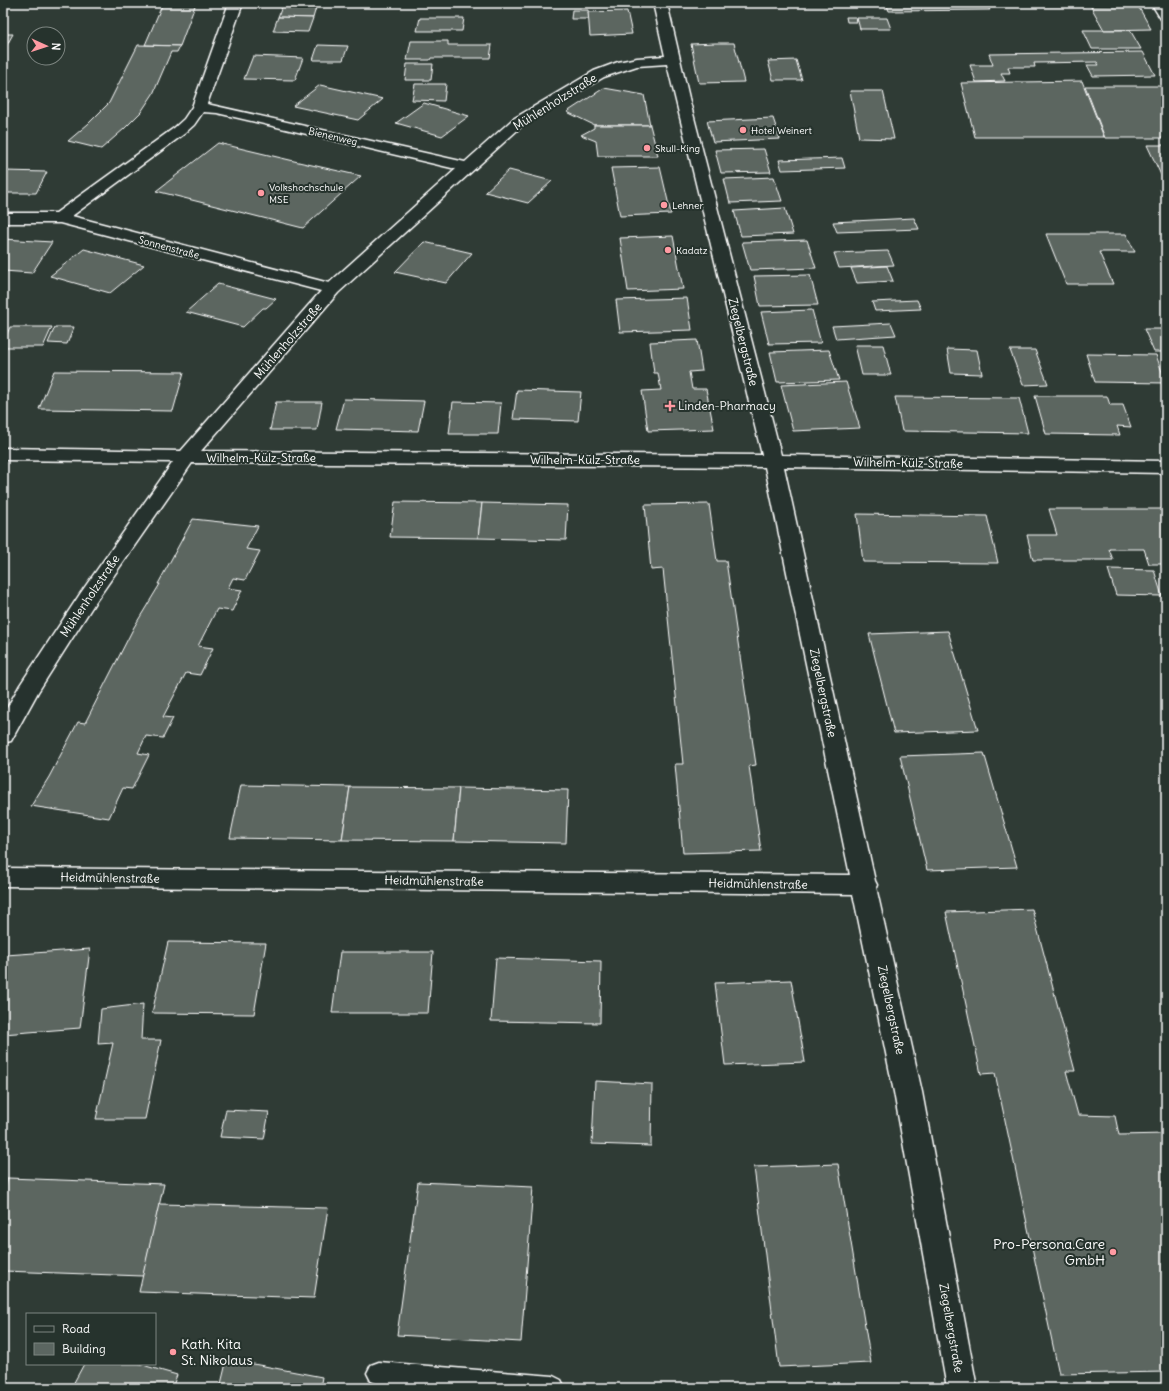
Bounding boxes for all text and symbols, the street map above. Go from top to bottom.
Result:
north arrow [26,26,66,66]
text: N [49,42,63,51]
street label: Mühlenholzstraße [510,70,599,133]
place label: Hotel Weinert [751,124,813,137]
street label: Bienenweg [307,125,359,148]
marker: Hotel Weinert [738,125,748,135]
place label: Skull-King [655,142,700,155]
marker: Skull-King [642,143,652,153]
place label: Volkshochschule MSE [269,181,343,206]
marker: Volkshochschule MSE [256,188,266,198]
place label: Lehner [672,199,704,212]
marker: Lehner [659,200,669,210]
street label: Sonnenstraße [137,233,201,262]
place label: Kadatz [676,244,708,257]
marker: Kadatz [663,245,673,255]
street label: Ziegelbergstraße [725,296,762,388]
street label: Mühlenholzstraße [251,300,325,382]
place label: Linden-Pharmacy [678,398,776,413]
marker: Linden-Pharmacy [665,401,675,411]
street label: Wilhelm-Külz-Straße [206,450,316,465]
street label: Wilhelm-Külz-Straße [530,452,640,467]
street label: Wilhelm-Külz-Straße [853,454,963,471]
street label: Mühlenholzstraße [57,552,123,640]
street label: Ziegelbergstraße [807,647,840,739]
street label: Heidmühlenstraße [60,869,160,886]
street label: Heidmühlenstraße [384,872,484,889]
street label: Heidmühlenstraße [708,875,808,892]
street label: Ziegelbergstraße [875,964,908,1056]
place label: Pro-Persona.Care GmbH [993,1235,1105,1269]
marker: Pro-Persona.Care GmbH [1108,1247,1118,1257]
street label: Ziegelbergstraße [936,1282,967,1374]
legend [26,1313,156,1365]
text: Road [62,1321,90,1336]
place label: Kath. Kita St. Nikolaus [181,1335,253,1369]
text: Building [62,1341,106,1356]
marker: Kath. Kita St. Nikolaus [168,1347,178,1357]

